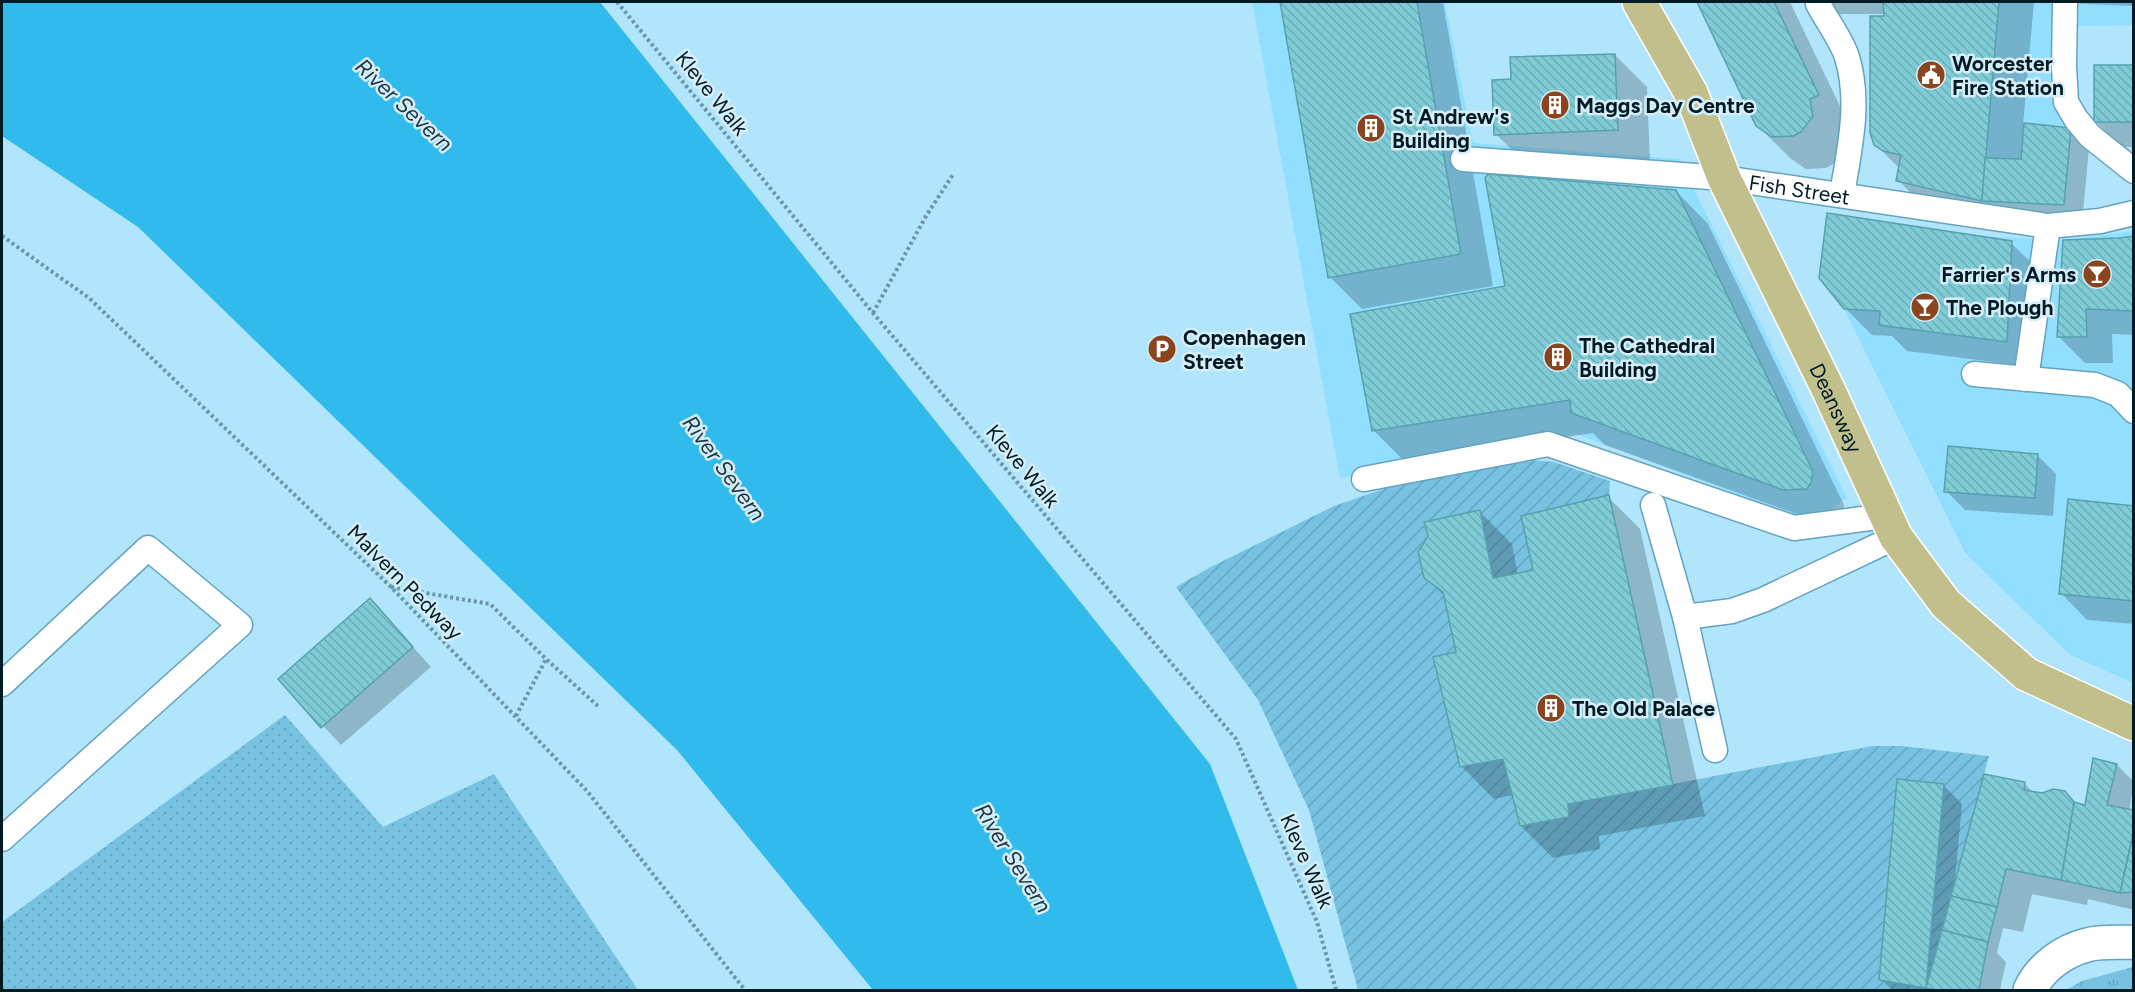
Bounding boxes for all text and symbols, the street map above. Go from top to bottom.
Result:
street label: Kleve Walk [671,46,754,141]
place label: Worcester Fire Station [1952,51,2064,100]
water label: River Severn [350,53,458,157]
public building icon: Worcester Fire Station [1915,59,1947,91]
building icon: Maggs Day Centre [1539,89,1571,121]
place label: Maggs Day Centre [1576,93,1755,118]
place label: St Andrew's Building [1392,104,1509,153]
building icon: St Andrew's Building [1355,112,1387,144]
street label: Fish Street [1747,169,1852,209]
bar icon: Farrier's Arms [2081,258,2113,290]
place label: Farrier's Arms [1941,262,2076,287]
bar icon: The Plough [1909,291,1941,323]
place label: The Plough [1946,295,2053,320]
place label: Copenhagen Street [1183,325,1306,374]
parking icon: Copenhagen Street [1146,333,1178,365]
place label: The Cathedral Building [1579,333,1715,382]
building icon: The Cathedral Building [1542,341,1574,373]
street label: Deansway [1805,359,1868,457]
water label: River Severn [677,410,771,526]
street label: Kleve Walk [981,419,1065,513]
street label: Malvern Pedway [342,519,468,645]
building icon: The Old Palace [1535,692,1567,724]
place label: The Old Palace [1572,696,1716,721]
water label: River Severn [969,798,1057,918]
street label: Kleve Walk [1275,810,1339,913]

